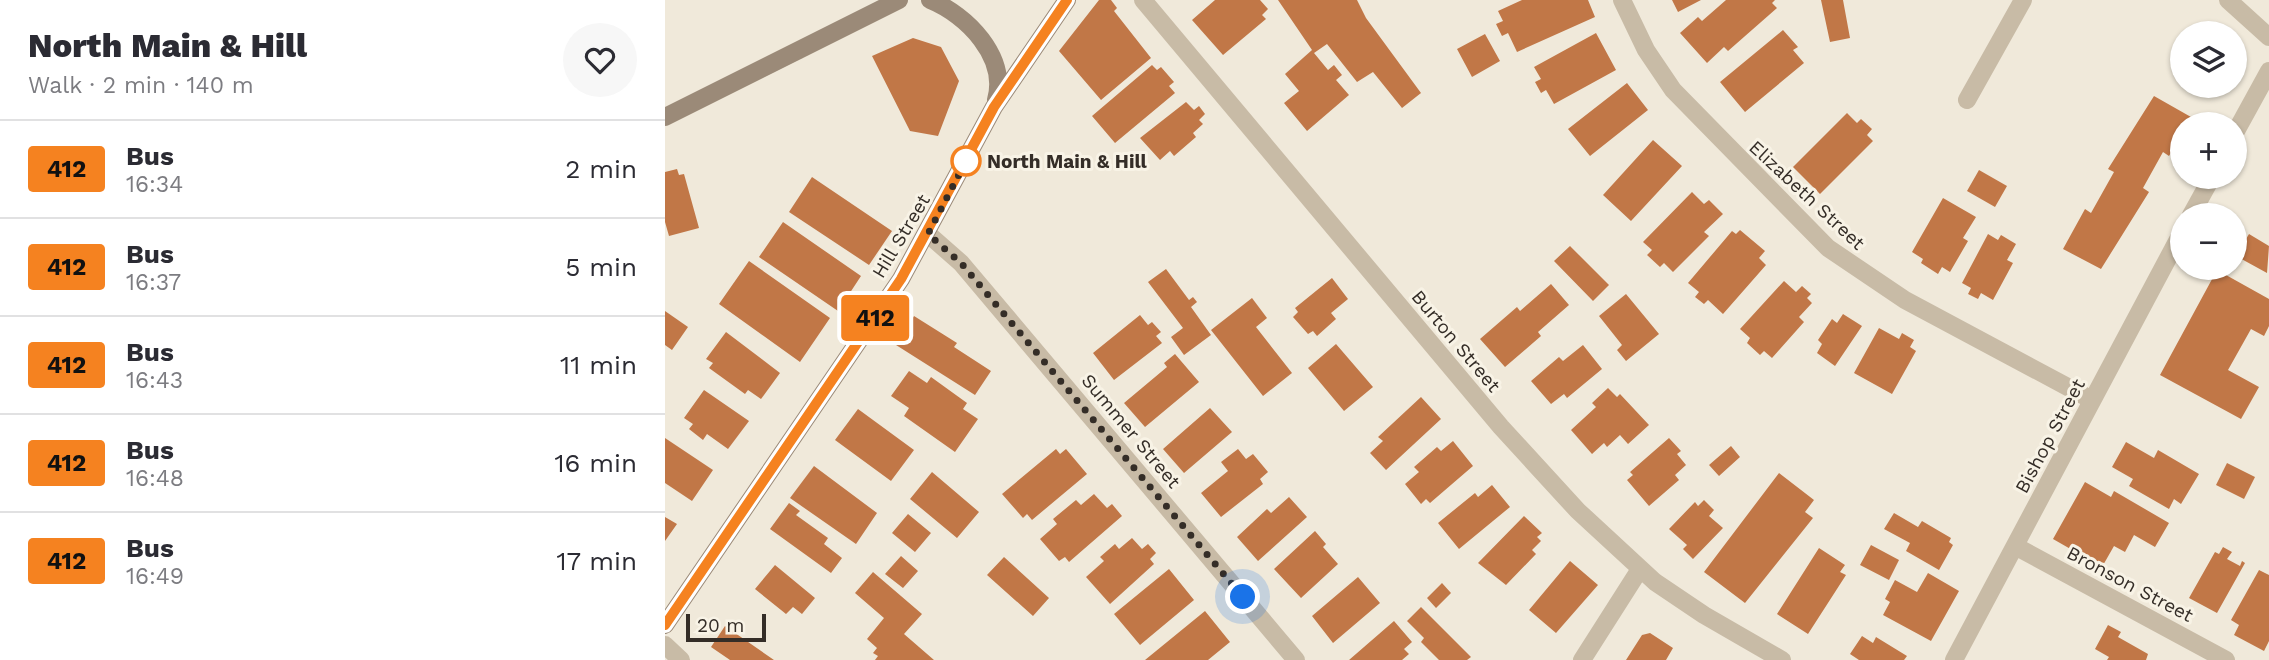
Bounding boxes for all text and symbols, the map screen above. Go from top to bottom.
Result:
map controls [2170,21,2247,280]
button: layers [2170,21,2247,98]
button: heart [563,23,637,97]
text: North Main & Hill [28,26,307,65]
text: Walk · 2 min · 140 m [28,72,254,99]
button: + [2170,112,2247,189]
street label: Elizabeth Street [1744,135,1870,255]
text: Bus [126,141,174,171]
marker: North Main & Hill [951,146,981,176]
place label: North Main & Hill [987,150,1148,173]
text: 2 min [565,154,637,184]
text: 412 [47,155,86,183]
text: 16:34 [126,171,183,198]
street label: Hill Street [867,190,935,282]
button: − [2170,203,2247,280]
text: Bus [126,239,174,269]
text: 5 min [565,252,637,282]
text: 412 [47,253,86,281]
text: 16:37 [126,269,181,296]
street label: Burton Street [1407,285,1505,397]
line badge: 412 [835,295,915,341]
text: 412 [855,304,895,332]
text: Bus [126,337,174,367]
text: 11 min [560,350,637,380]
text: 412 [47,351,86,379]
text: 16:43 [126,367,183,394]
street label: Summer Street [1077,369,1185,493]
street label: Bishop Street [2010,375,2090,497]
text: Bus [126,435,174,465]
text: 16 min [554,448,637,478]
text: 412 [47,449,86,477]
text: 16:48 [126,465,184,492]
text: Bus [126,533,174,563]
street label: Bronson Street [2063,541,2197,627]
text: 17 min [556,546,637,576]
text: 412 [47,547,86,575]
text: 16:49 [126,563,184,590]
your location [1225,579,1260,614]
scale bar [686,611,767,643]
text: 20 m [697,614,744,637]

